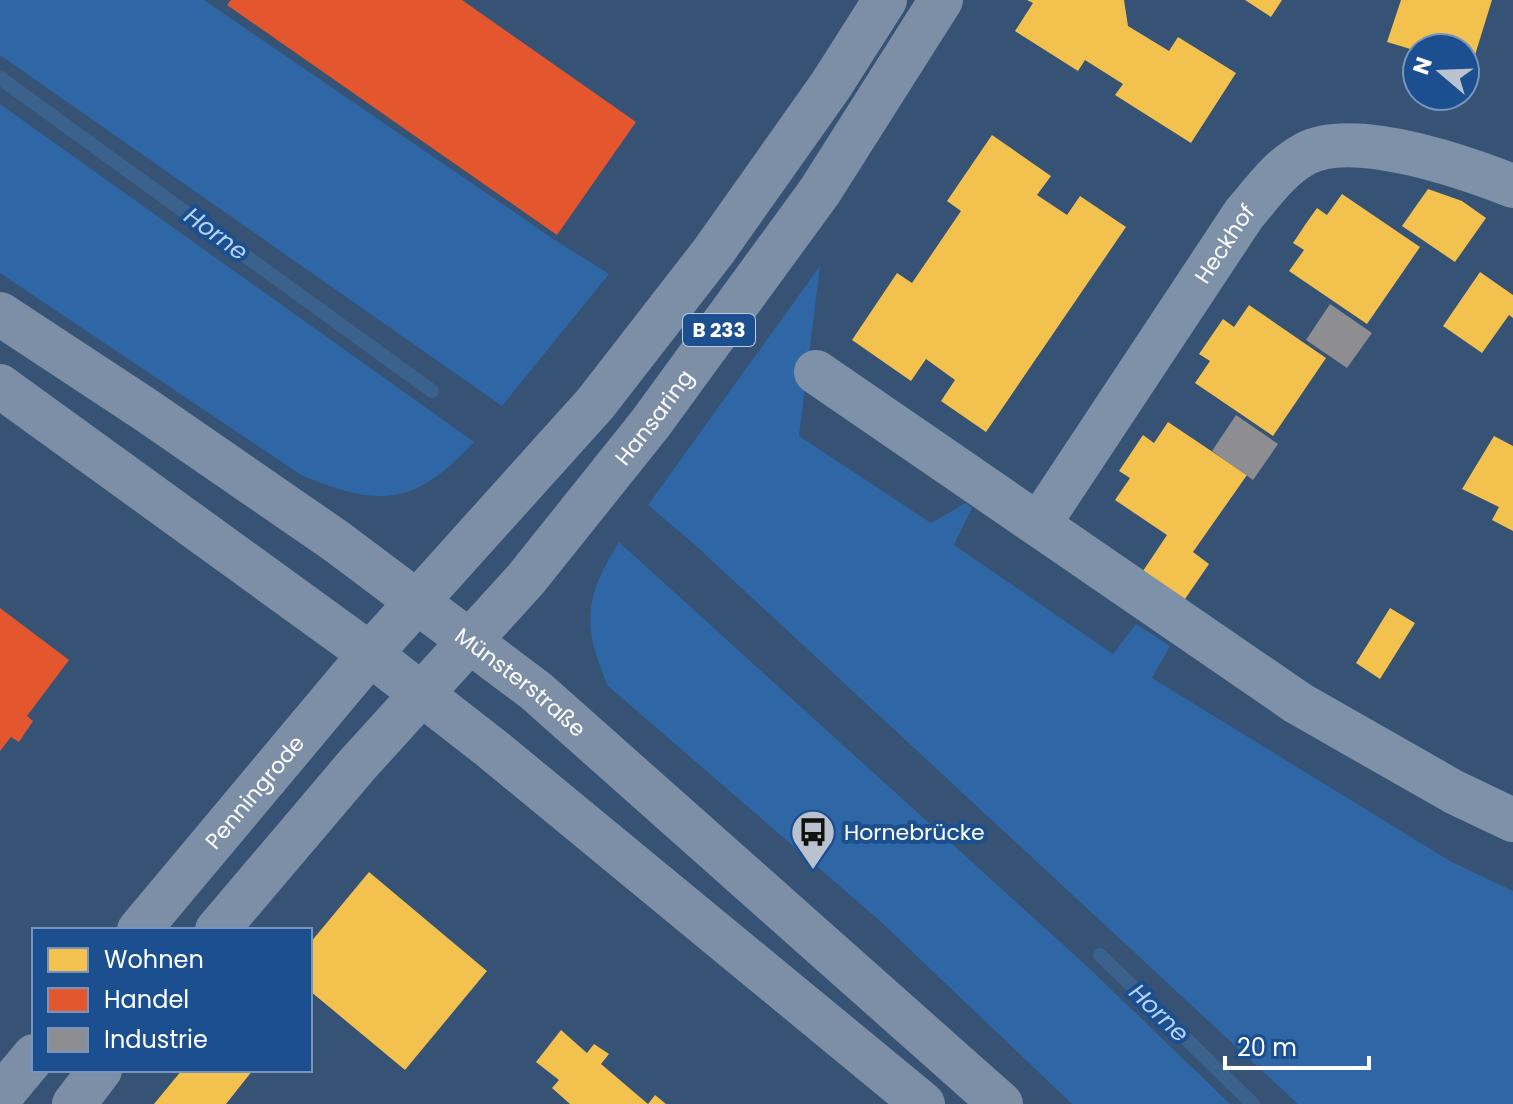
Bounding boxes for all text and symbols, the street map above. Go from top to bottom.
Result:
north arrow [1401,32,1481,112]
text: N [1405,53,1440,79]
street label: Heckhof [1187,198,1262,290]
water label: Horne [178,199,255,268]
road number: B 233 [683,314,755,346]
street label: Hansaring [608,363,701,472]
street label: Münsterstraße [448,621,593,744]
street label: Penningrode [198,729,312,856]
bus stop icon: Hornebrücke [789,808,837,871]
place label: Hornebrücke [844,817,985,848]
legend [32,928,312,1072]
text: Wohnen [104,943,204,976]
water label: Horne [1122,976,1196,1049]
text: Handel [104,983,189,1016]
scale bar [1225,1020,1369,1070]
text: Industrie [104,1023,208,1056]
text: 20 m [1237,1031,1297,1064]

